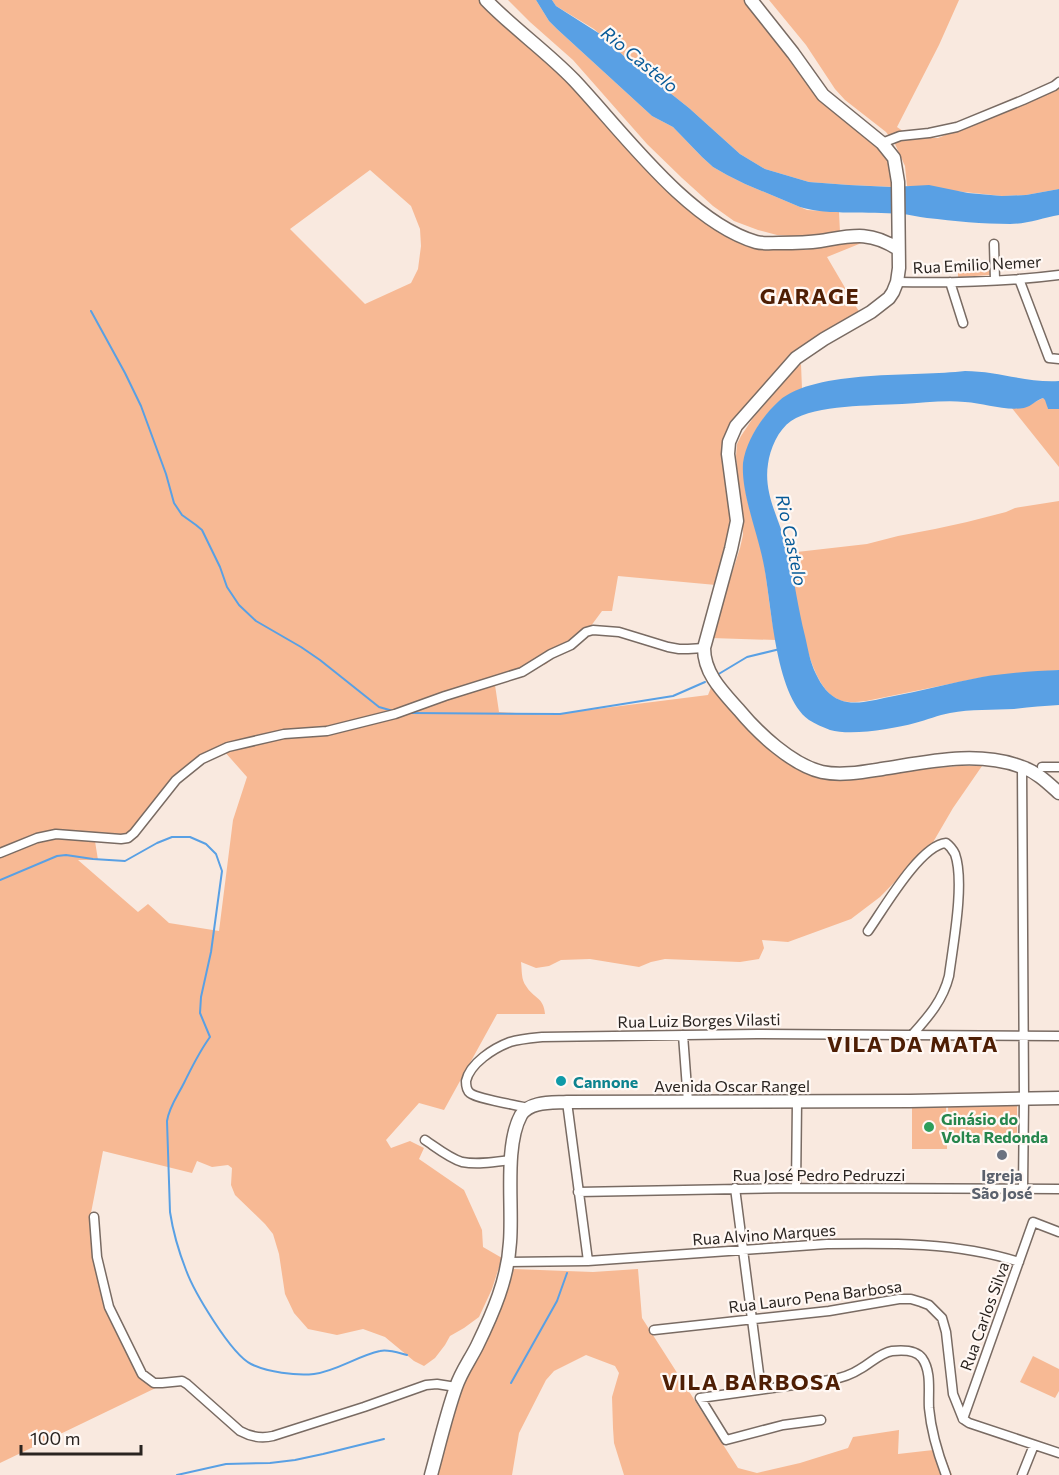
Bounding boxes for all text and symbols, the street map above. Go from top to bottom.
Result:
water label: Rio Castelo [597,21,683,97]
street label: Rua Emilio Nemer [912,251,1042,277]
district label: GARAGE [760,282,860,309]
water label: Rio Castelo [772,492,812,588]
street label: Rua Luiz Borges Vilasti [617,1009,781,1031]
district label: VILA DA MATA [827,1030,999,1057]
place label: Cannone [573,1072,638,1091]
marker: Cannone [554,1074,568,1088]
street label: Avenida Oscar Rangel [654,1076,810,1095]
place label: Ginásio do Volta Redonda [941,1109,1048,1146]
marker: Ginásio do Volta Redonda [922,1120,936,1134]
marker: Igreja São José [995,1148,1009,1162]
street label: Rua José Pedro Pedruzzi [733,1165,905,1184]
place label: Igreja São José [972,1165,1032,1202]
street label: Rua Alvino Marques [692,1220,836,1248]
street label: Rua Carlos Silva [955,1259,1013,1373]
street label: Rua Lauro Pena Barbosa [727,1276,903,1316]
district label: VILA BARBOSA [662,1368,842,1395]
scale bar [21,1418,141,1456]
text: 100 m [30,1427,80,1449]

